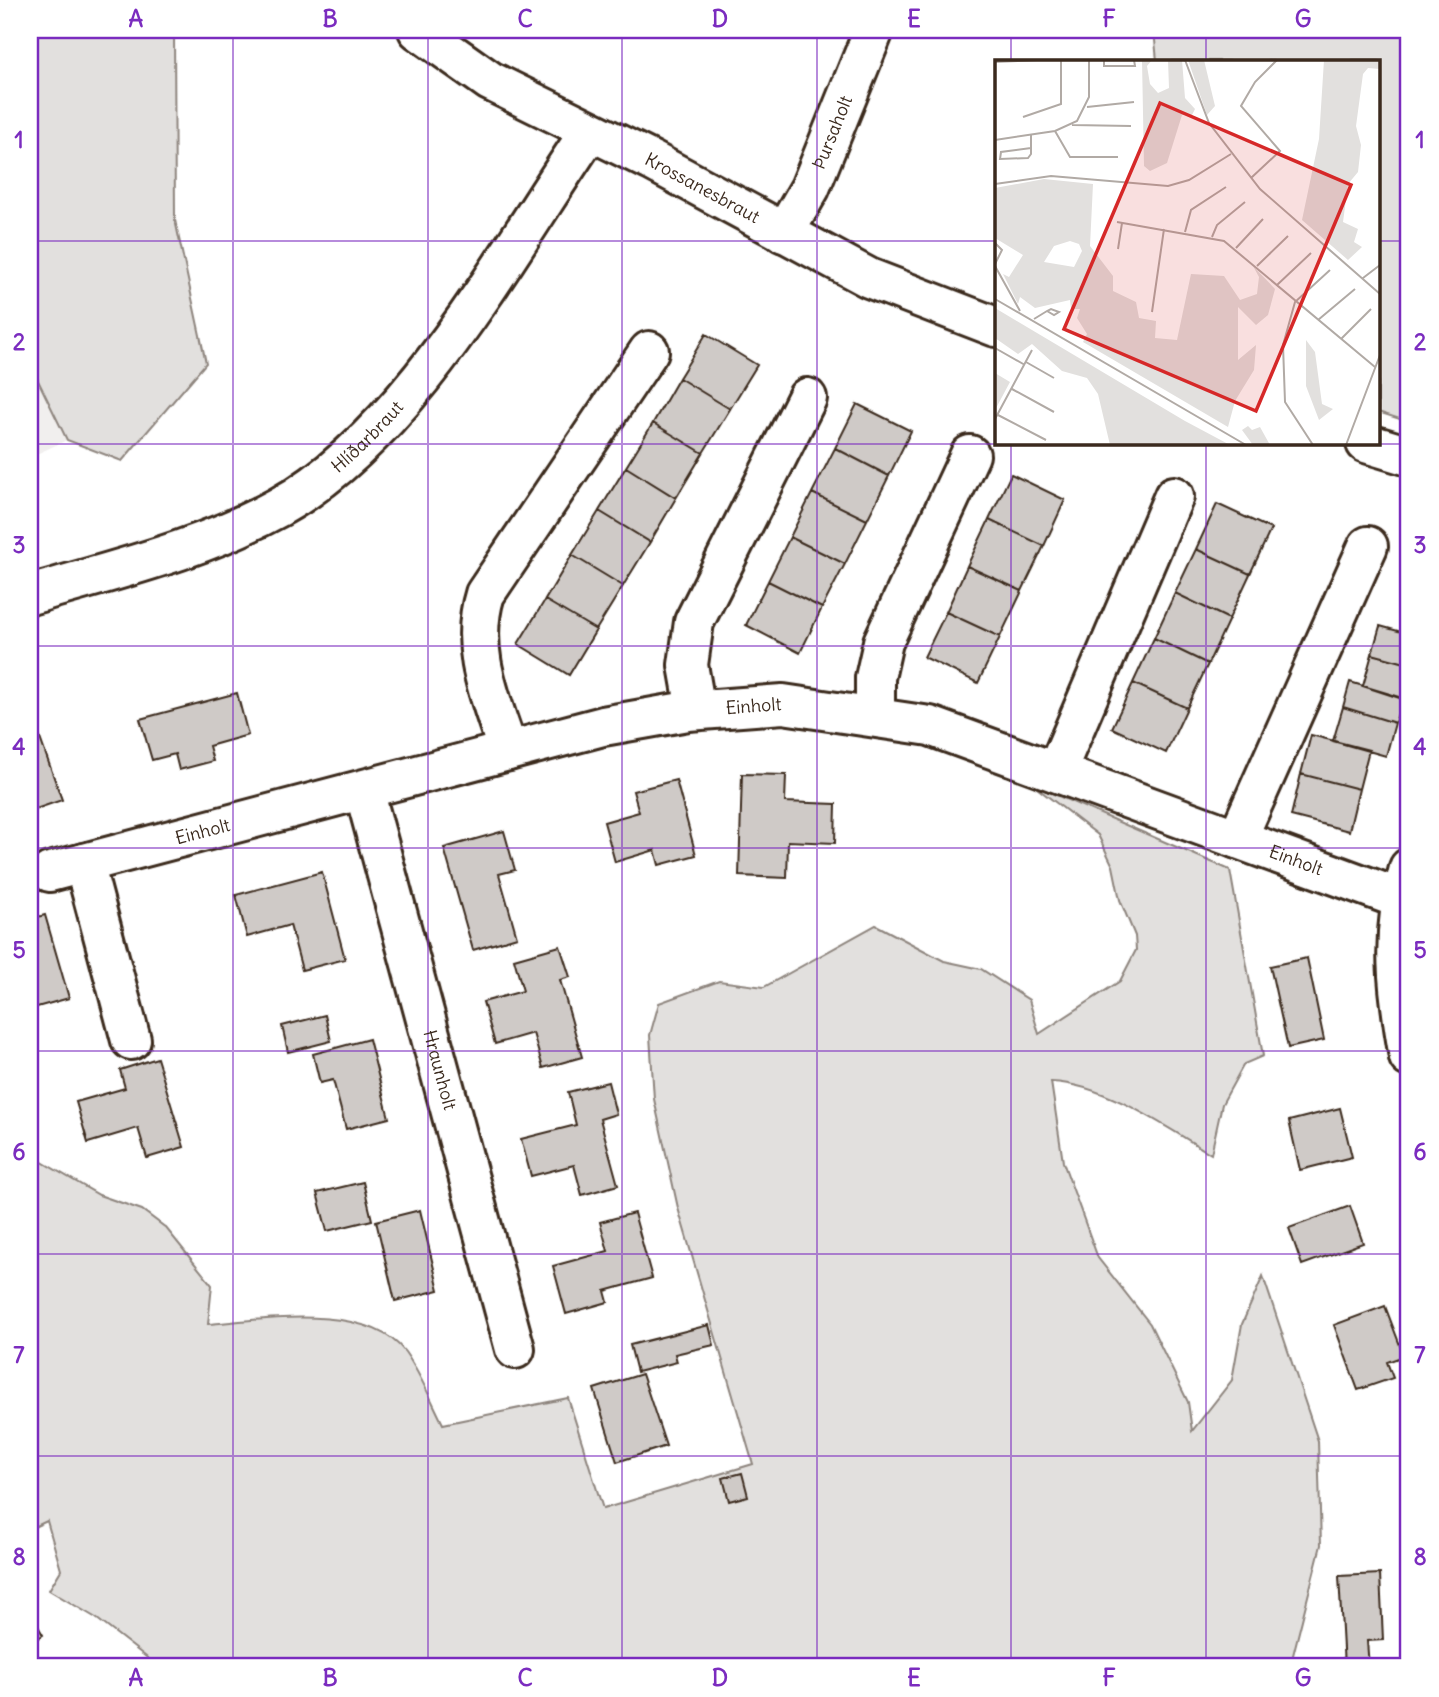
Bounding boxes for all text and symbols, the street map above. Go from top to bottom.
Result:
text: A [129,4,144,33]
text: B [322,4,338,33]
text: C [517,4,533,33]
text: D [712,4,728,33]
text: E [907,4,921,33]
text: F [1102,4,1116,33]
text: G [1295,4,1311,33]
inset map [995,60,1380,444]
street label: Þursaholt [807,92,857,172]
text: 1 [14,125,24,154]
text: 1 [1415,125,1425,154]
street label: Krossanesbraut [641,147,764,228]
text: 2 [13,327,26,356]
text: 2 [1414,327,1427,356]
street label: Hlíðarbraut [326,396,408,478]
text: 3 [12,530,26,559]
text: 3 [1413,530,1427,559]
street label: Einholt [725,692,782,719]
text: 4 [12,732,26,761]
text: 4 [1413,732,1427,761]
street label: Einholt [173,813,233,849]
street label: Einholt [1266,840,1326,880]
text: 5 [12,935,26,964]
text: 5 [1413,935,1427,964]
street label: Hraunholt [418,1027,462,1112]
text: 6 [12,1137,26,1166]
text: 6 [1413,1137,1427,1166]
text: 7 [13,1340,25,1369]
text: 7 [1414,1340,1426,1369]
text: 8 [12,1542,26,1571]
text: 8 [1413,1542,1427,1571]
text: A [129,1663,144,1692]
text: B [322,1663,338,1692]
text: C [517,1663,533,1692]
text: D [712,1663,728,1692]
text: E [907,1663,921,1692]
text: F [1102,1663,1116,1692]
text: G [1295,1663,1311,1692]

